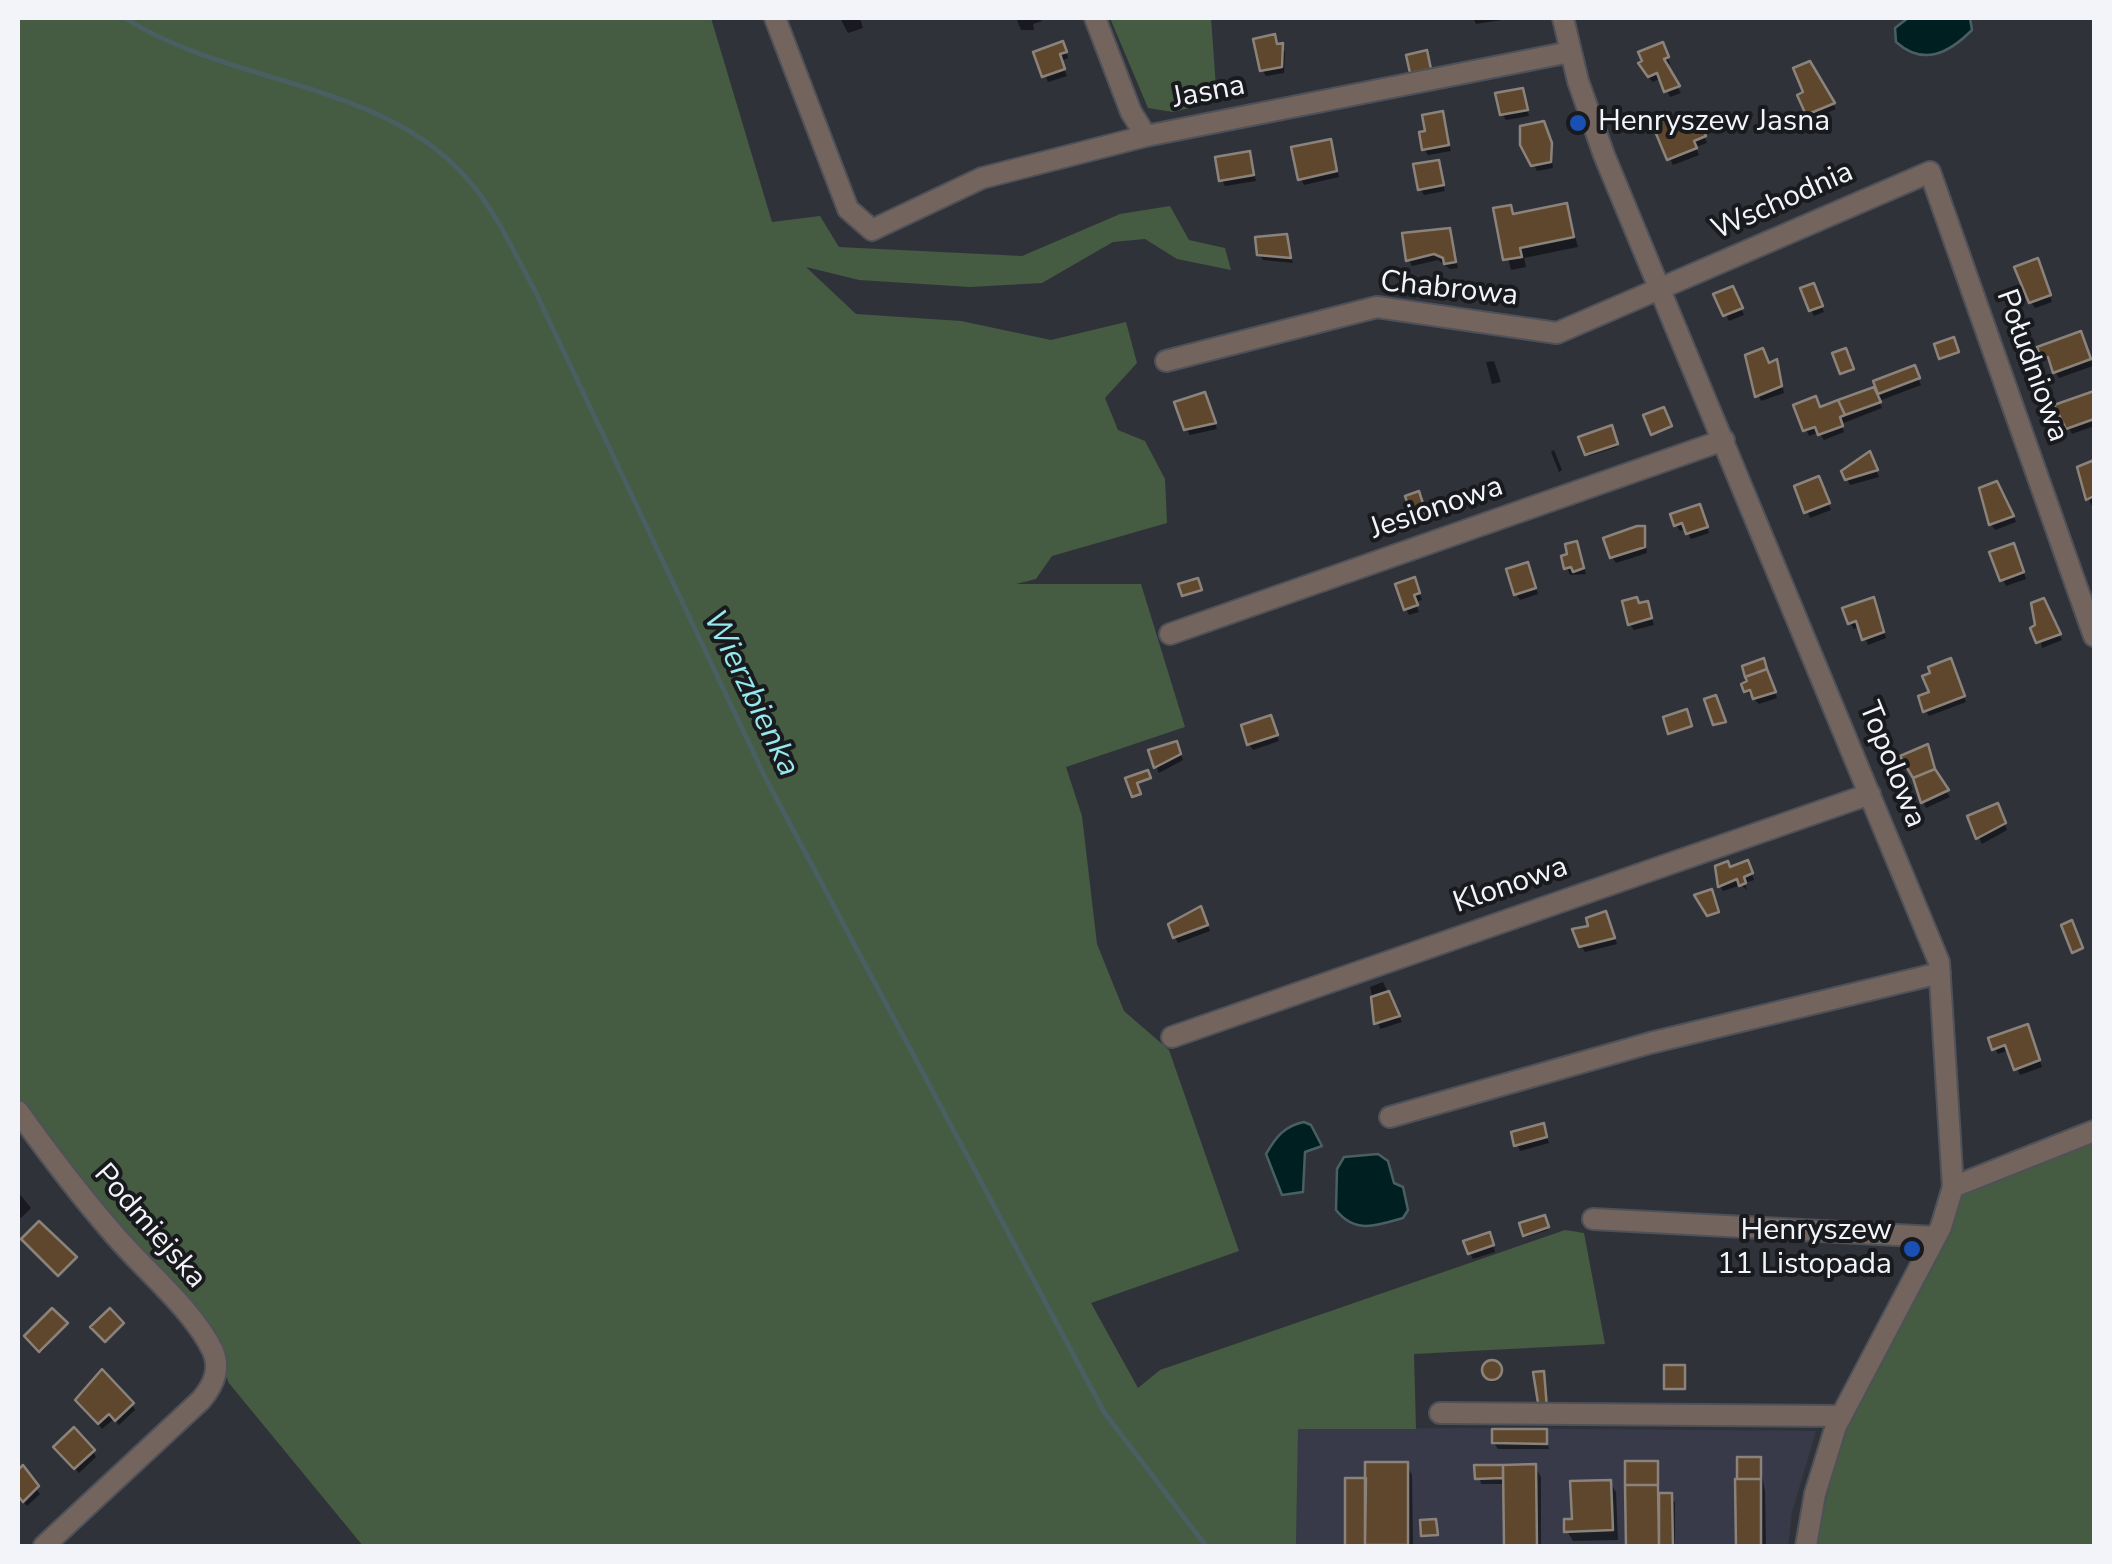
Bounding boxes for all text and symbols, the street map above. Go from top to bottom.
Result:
street label: Jasna [1170,68,1248,118]
place label: Henryszew Jasna [1598,105,1830,141]
marker: Henryszew Jasna [1567,112,1589,134]
street label: Wschodnia [1707,155,1859,249]
street label: Chabrowa [1378,265,1520,315]
street label: Południowa [1987,285,2075,447]
street label: Jesionowa [1366,470,1508,548]
water label: Wierzbienka [693,605,807,783]
street label: Topolowa [1849,697,1933,833]
street label: Klonowa [1449,850,1573,922]
street label: Podmiejska [85,1157,213,1297]
place label: Henryszew 11 Listopada [1717,1214,1892,1284]
marker: Henryszew 11 Listopada [1901,1238,1923,1260]

